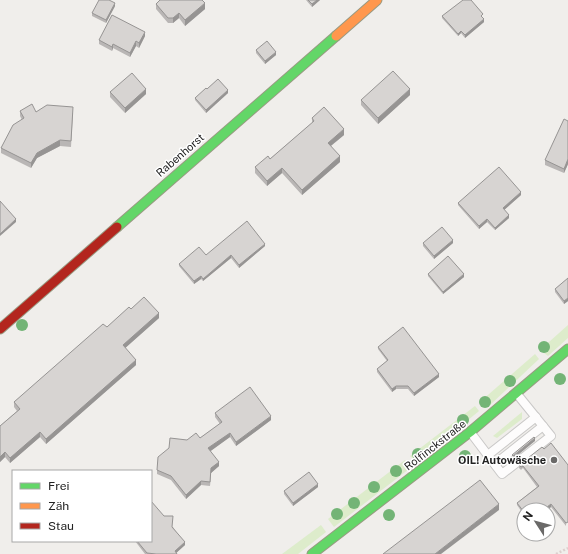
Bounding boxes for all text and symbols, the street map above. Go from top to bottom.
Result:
street label: Rabenhorst [154,131,206,179]
street label: Rolfinckstraße [402,417,468,473]
place label: OIL! Autowäsche [458,454,546,466]
marker: OIL! Autowäsche [549,455,559,465]
legend [12,470,152,542]
text: Frei [48,479,70,493]
text: Zäh [48,499,69,513]
north arrow [516,502,556,542]
text: N [521,509,535,523]
text: Stau [48,519,74,533]

